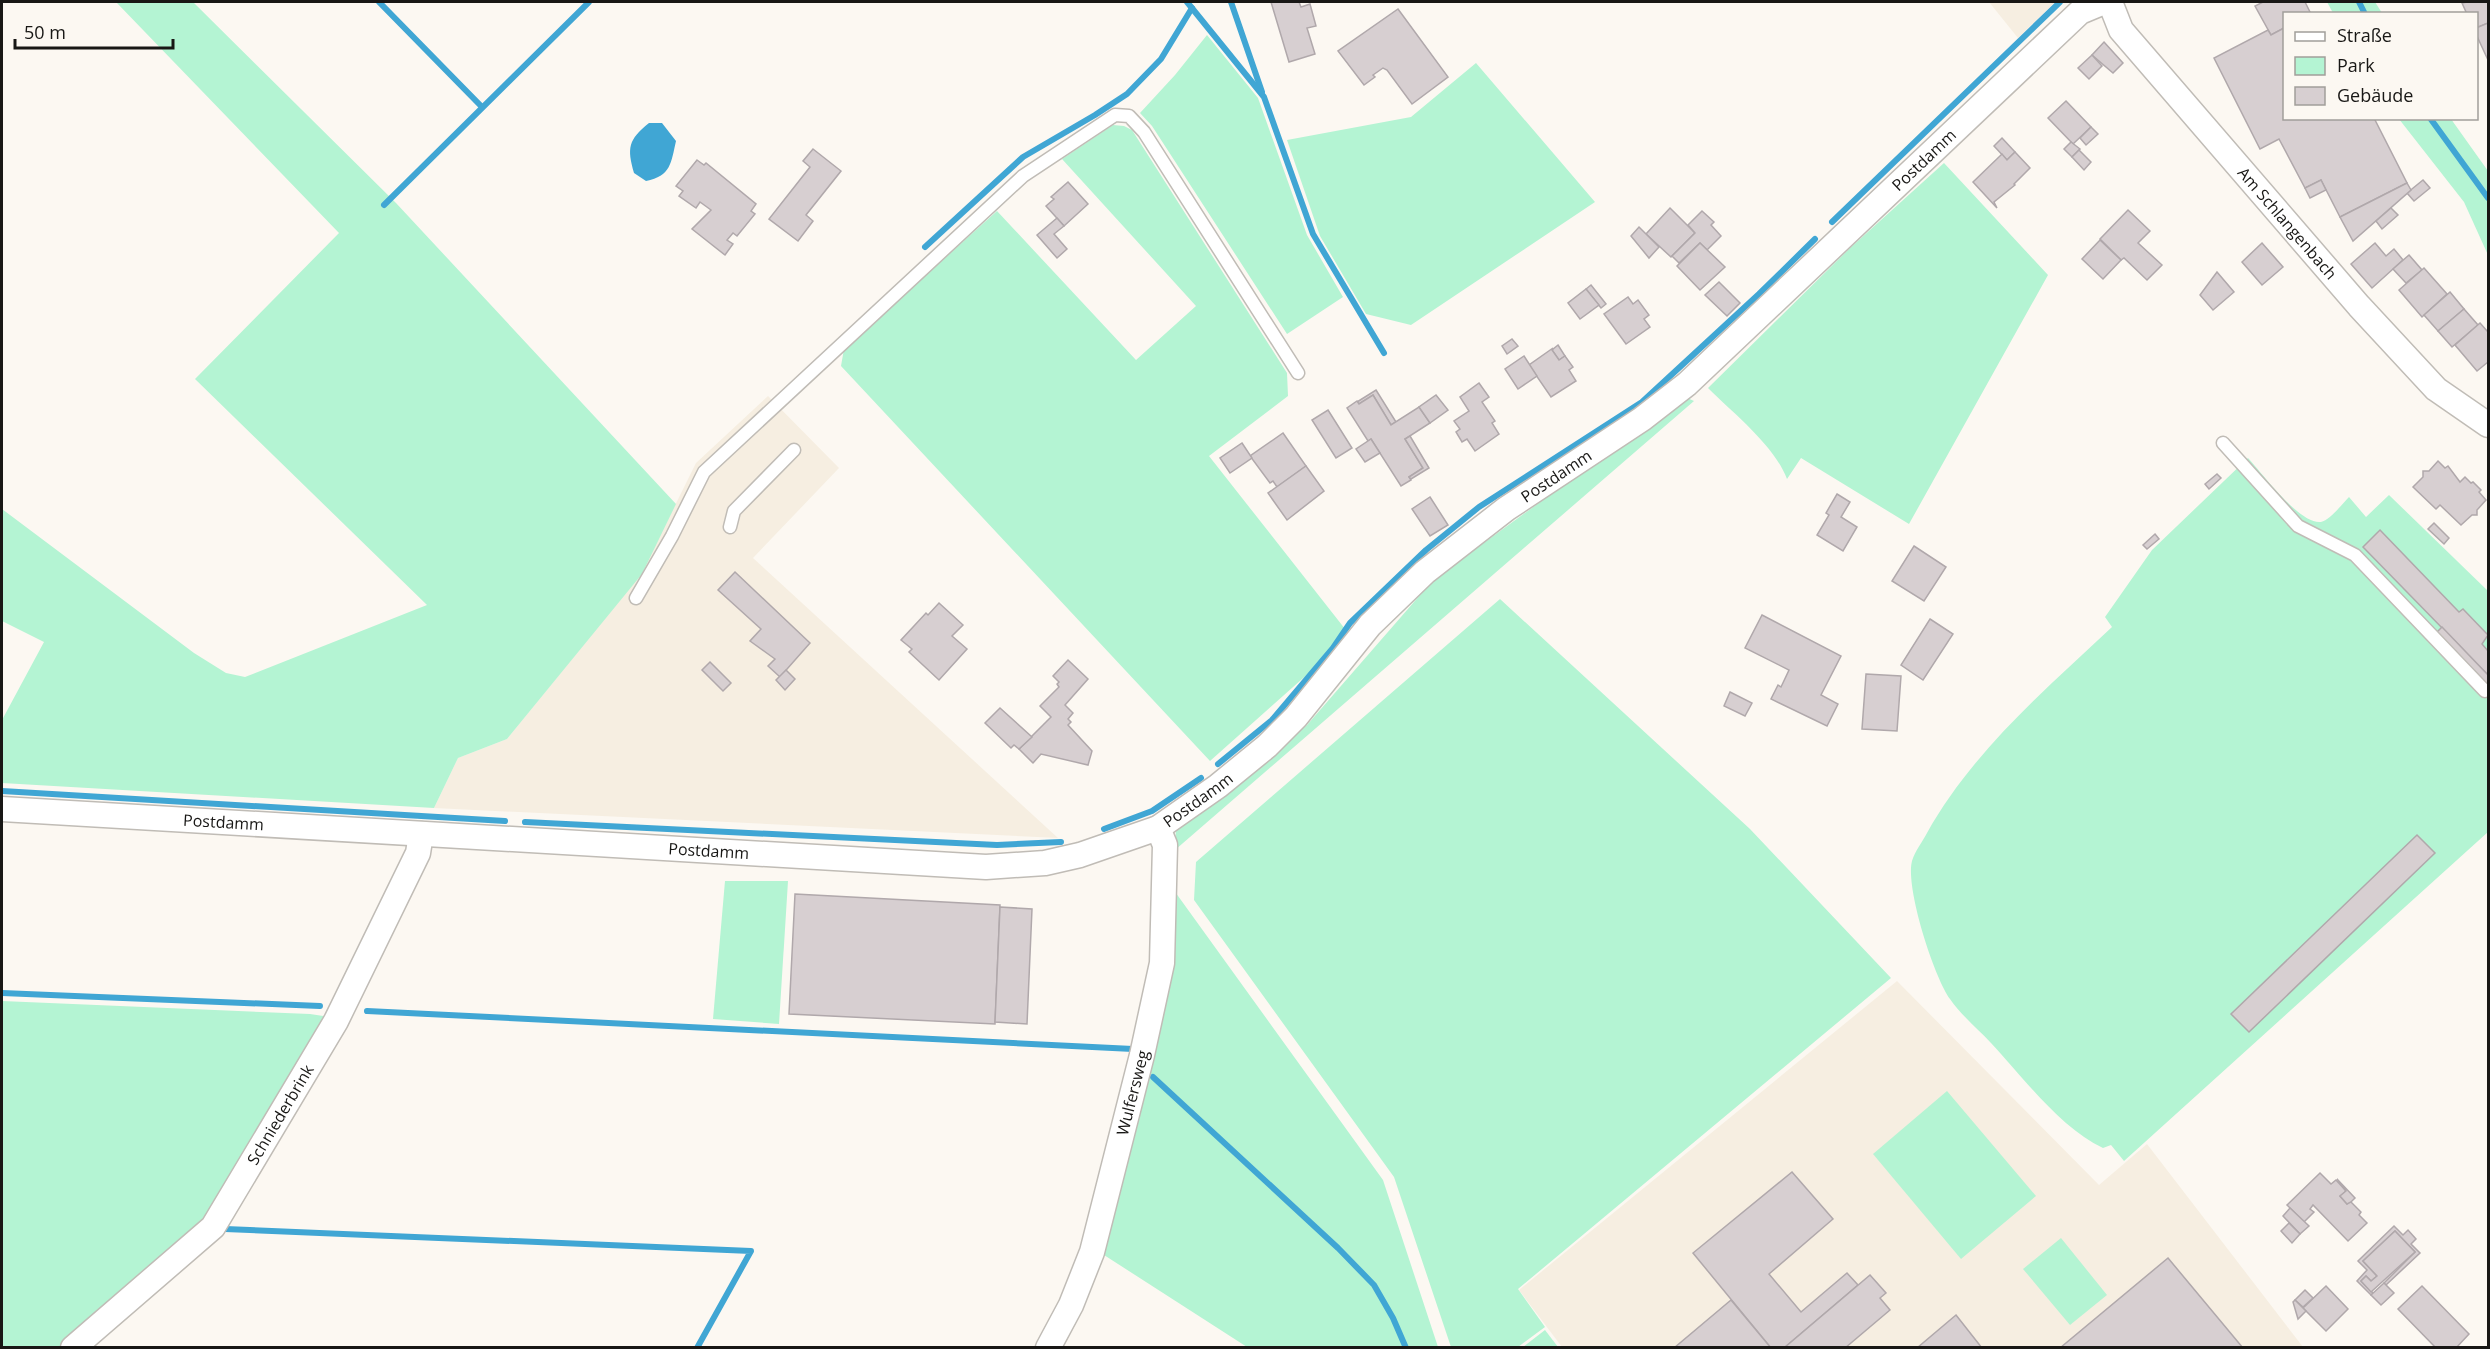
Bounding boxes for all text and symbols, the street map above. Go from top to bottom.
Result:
scale bar [15,12,172,50]
legend [2283,12,2478,120]
text: 50 m [24,20,66,44]
text: Straße [2337,23,2392,47]
text: Park [2337,53,2375,77]
text: Gebäude [2337,83,2413,107]
street label: Postdamm [1887,124,1961,196]
street label: Am Schlangenbach [2233,162,2342,284]
street label: Postdamm [1516,444,1596,507]
street label: Postdamm [1158,767,1237,832]
street label: Postdamm [183,809,265,835]
street label: Postdamm [668,837,750,864]
street label: Wulfersweg [1111,1048,1154,1138]
street label: Schniederbrink [242,1060,319,1169]

